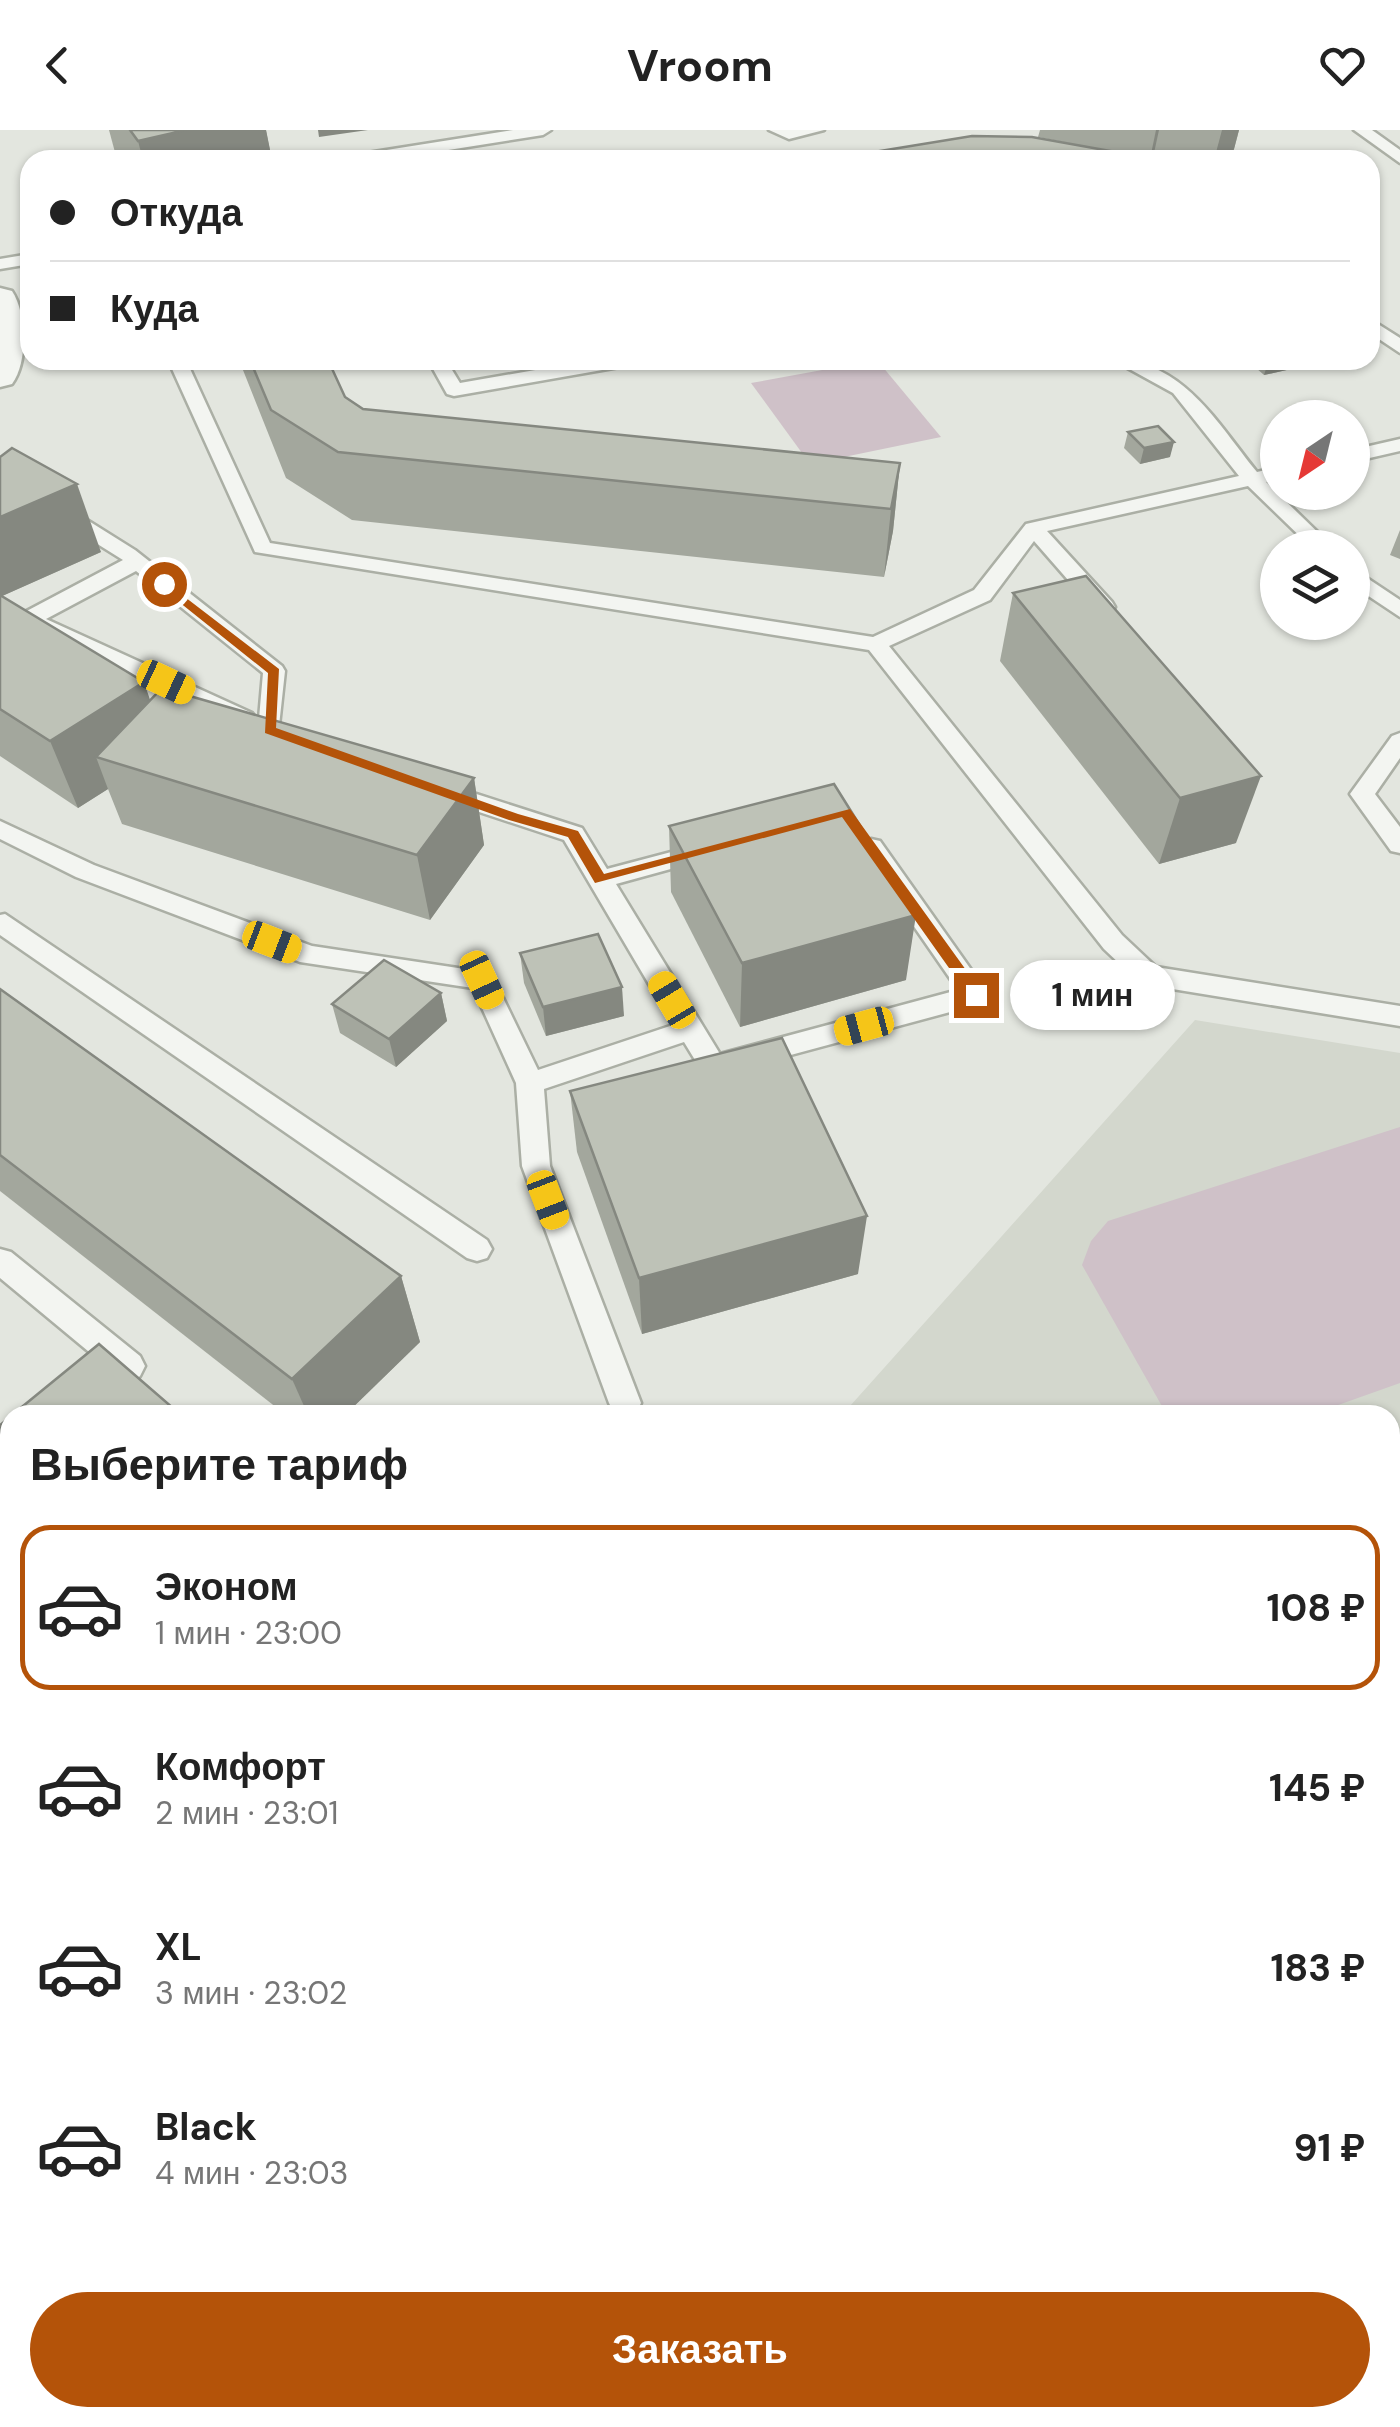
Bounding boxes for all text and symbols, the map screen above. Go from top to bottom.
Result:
text: Vroom [627,36,773,95]
icon: back [30,38,85,93]
icon: heart [1315,38,1370,93]
text: Откуда [110,188,243,238]
text: Куда [110,284,199,334]
north arrow [1260,400,1370,510]
map controls [1260,400,1370,640]
button: layers [1260,530,1370,640]
route start [142,562,187,607]
car [132,656,200,708]
car [239,917,305,967]
car [456,946,508,1014]
callout: 1 мин [1011,960,1176,1030]
car [644,967,700,1033]
route end [954,973,999,1018]
text: 1 мин [1052,974,1133,1016]
car [831,1004,897,1048]
car [523,1167,573,1233]
text: Выберите тариф [30,1435,408,1494]
text: Эконом [155,1562,298,1612]
icon: car [35,1563,125,1653]
text: 108 ₽ [1267,1583,1365,1633]
text: 1 мин · 23:00 [155,1612,342,1654]
text: Комфорт [155,1742,326,1792]
icon: car [35,1743,125,1833]
text: 145 ₽ [1269,1763,1365,1813]
text: 2 мин · 23:01 [155,1792,339,1834]
text: XL [155,1922,202,1972]
icon: car [35,1923,125,2013]
text: 183 ₽ [1270,1943,1365,1993]
text: 3 мин · 23:02 [155,1972,347,2014]
text: Black [155,2102,257,2152]
icon: car [35,2103,125,2193]
text: 91 ₽ [1294,2123,1365,2173]
text: 4 мин · 23:03 [155,2152,348,2194]
button: Заказать [30,2292,1370,2407]

